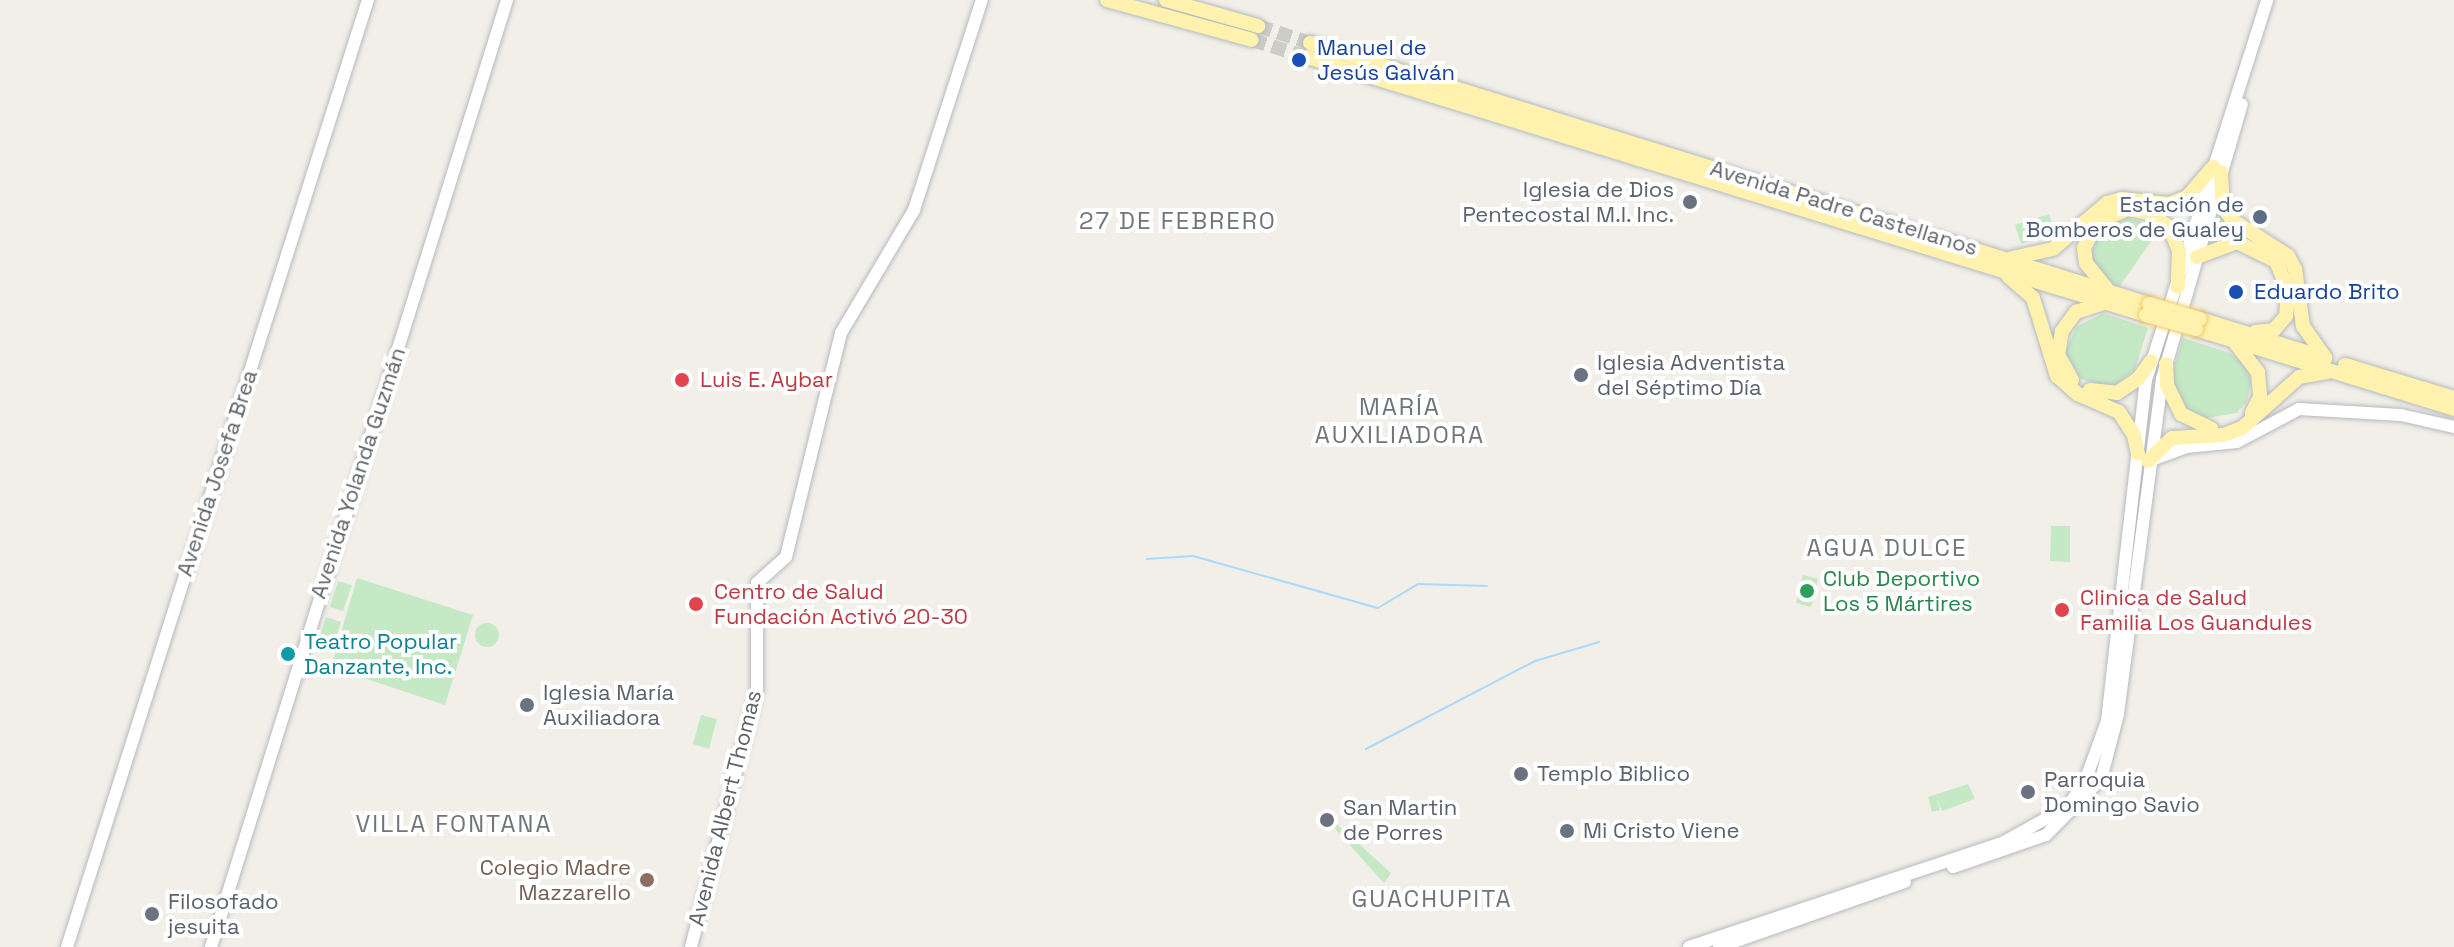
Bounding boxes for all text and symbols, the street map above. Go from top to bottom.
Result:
place label: Manuel de Jesús Galván [1317,34,1455,86]
marker: Manuel de Jesús Galván [1288,49,1310,71]
street label: Avenida Padre Castellanos [1707,155,1981,261]
place label: Iglesia de Dios Pentecostal M.I. Inc. [1462,176,1674,228]
place label: Estación de Bomberos de Gualey [2026,191,2244,242]
marker: Iglesia de Dios Pentecostal M.I. Inc. [1681,193,1699,211]
district label: 27 DE FEBRERO [1079,207,1277,235]
marker: Estación de Bomberos de Gualey [2251,208,2269,226]
place label: Eduardo Brito [2254,279,2400,305]
marker: Eduardo Brito [2225,281,2247,303]
street label: Avenida Yolanda Guzmán [305,344,411,602]
place label: Iglesia Adventista del Séptimo Día [1597,349,1785,400]
street label: Avenida Josefa Brea [171,366,263,580]
marker: Iglesia Adventista del Séptimo Día [1572,366,1590,384]
place label: Luis E. Aybar [700,367,834,393]
marker: Luis E. Aybar [671,369,693,391]
district label: MARÍA AUXILIADORA [1315,393,1485,449]
district label: AGUA DULCE [1806,534,1968,562]
place label: Club Deportivo Los 5 Mártires [1823,565,1980,616]
place label: Centro de Salud Fundación Activó 20-30 [714,578,968,630]
marker: Club Deportivo Los 5 Mártires [1798,582,1816,600]
place label: Clinica de Salud Familia Los Guandules [2080,584,2312,636]
marker: Centro de Salud Fundación Activó 20-30 [685,593,707,615]
marker: Clinica de Salud Familia Los Guandules [2051,599,2073,621]
place label: Teatro Popular Danzante, Inc. [304,628,457,680]
marker: Teatro Popular Danzante, Inc. [279,645,297,663]
place label: Iglesia María Auxiliadora [543,679,674,730]
street label: Avenida Albert Thomas [683,687,767,929]
marker: Iglesia María Auxiliadora [518,696,536,714]
place label: Templo Biblico [1537,761,1690,787]
marker: Templo Biblico [1512,765,1530,783]
place label: Parroquia Domingo Savio [2044,766,2200,818]
marker: Parroquia Domingo Savio [2019,783,2037,801]
place label: San Martin de Porres [1343,794,1457,846]
district label: VILLA FONTANA [355,810,553,838]
marker: San Martin de Porres [1318,811,1336,829]
place label: Mi Cristo Viene [1583,818,1740,844]
marker: Mi Cristo Viene [1558,822,1576,840]
place label: Colegio Madre Mazzarello [480,854,631,906]
marker: Colegio Madre Mazzarello [638,871,656,889]
district label: GUACHUPITA [1351,885,1513,913]
place label: Filosofado jesuita [168,888,279,940]
marker: Filosofado jesuita [143,905,161,923]

